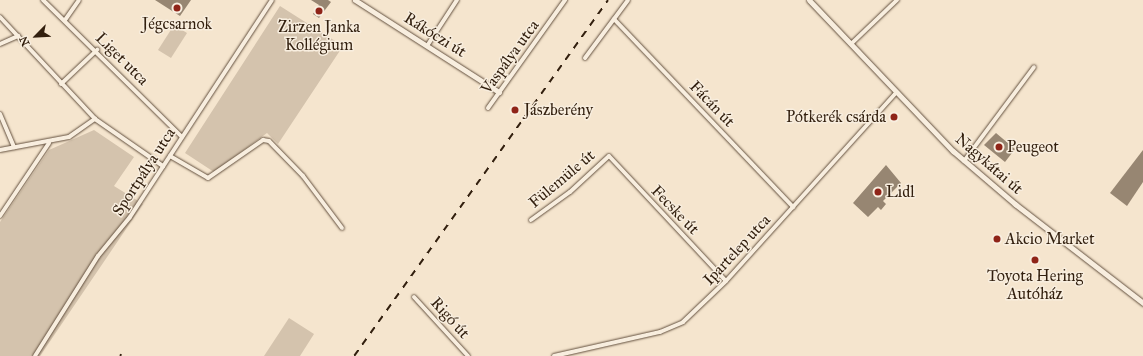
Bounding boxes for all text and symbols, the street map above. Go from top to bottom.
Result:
marker: Jégcsarnok [172,3,182,13]
marker: Zirzen Janka Kollégium [314,6,324,16]
street label: Rákóczi út [400,8,470,62]
place label: Jégcsarnok [142,14,212,34]
north arrow [16,16,56,56]
street label: Vaspálya utca [477,16,543,98]
place label: Zirzen Janka Kollégium [278,17,360,55]
street label: Liget utca [91,28,153,90]
text: N [17,34,32,48]
street label: Fácán út [685,77,739,131]
place label: Jászberény [524,100,593,120]
marker: Jászberény [509,104,521,116]
place label: Pótkerék csárda [786,107,886,127]
marker: Pótkerék csárda [889,112,899,122]
street label: Sportpálya utca [108,124,180,220]
street label: Nagykátai út [951,129,1027,199]
place label: Peugeot [1007,137,1059,157]
marker: Peugeot [994,142,1004,152]
street label: Fülemüle út [525,146,599,212]
street label: Fecske út [647,181,703,239]
place label: Lidl [886,182,915,202]
marker: Lidl [873,187,883,197]
street label: Ipartelep utca [699,211,775,289]
place label: Akcio Market [1005,229,1095,249]
marker: Akcio Market [992,234,1002,244]
marker: Toyota Hering Autóház [1030,255,1040,265]
place label: Toyota Hering Autóház [987,266,1083,304]
street label: Rigó út [426,293,474,343]

